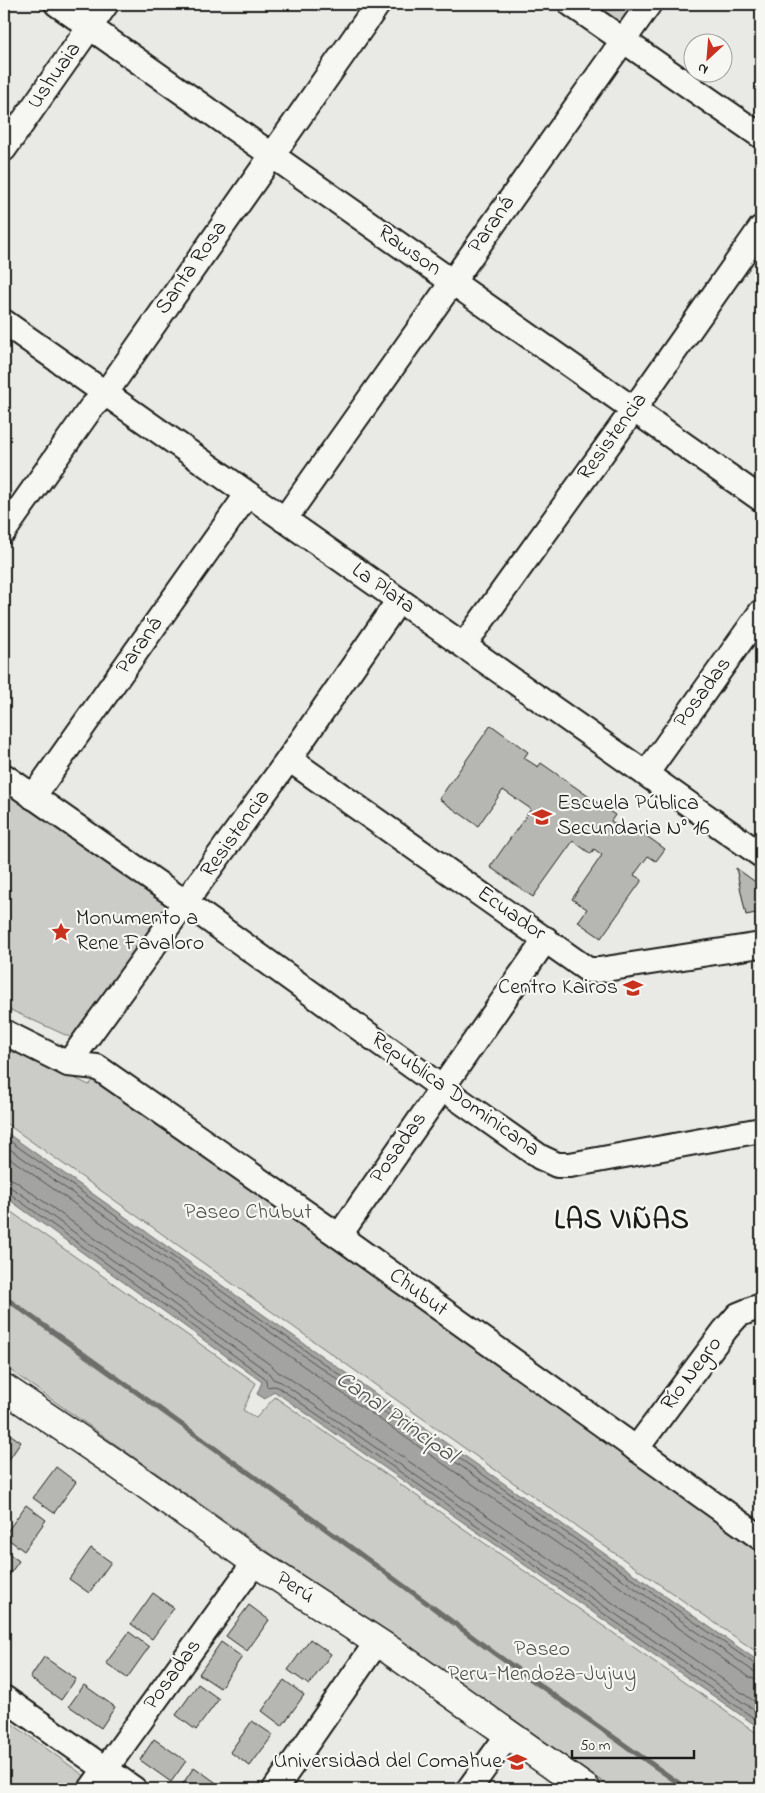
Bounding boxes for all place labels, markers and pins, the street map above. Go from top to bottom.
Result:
place label: Escuela Pública Secundaria N° 16 [557,788,710,845]
school or university icon: Escuela Pública Secundaria N° 16 [531,806,553,828]
place label: Monumento a Rene Favaloro [76,903,204,960]
place icon: Monumento a Rene Favaloro [50,921,72,943]
place label: Centro Kairos [498,972,618,1004]
school or university icon: Centro Kairos [622,977,644,999]
place label: Universidad del Comahue [273,1746,502,1778]
school or university icon: Universidad del Comahue [506,1751,528,1773]

